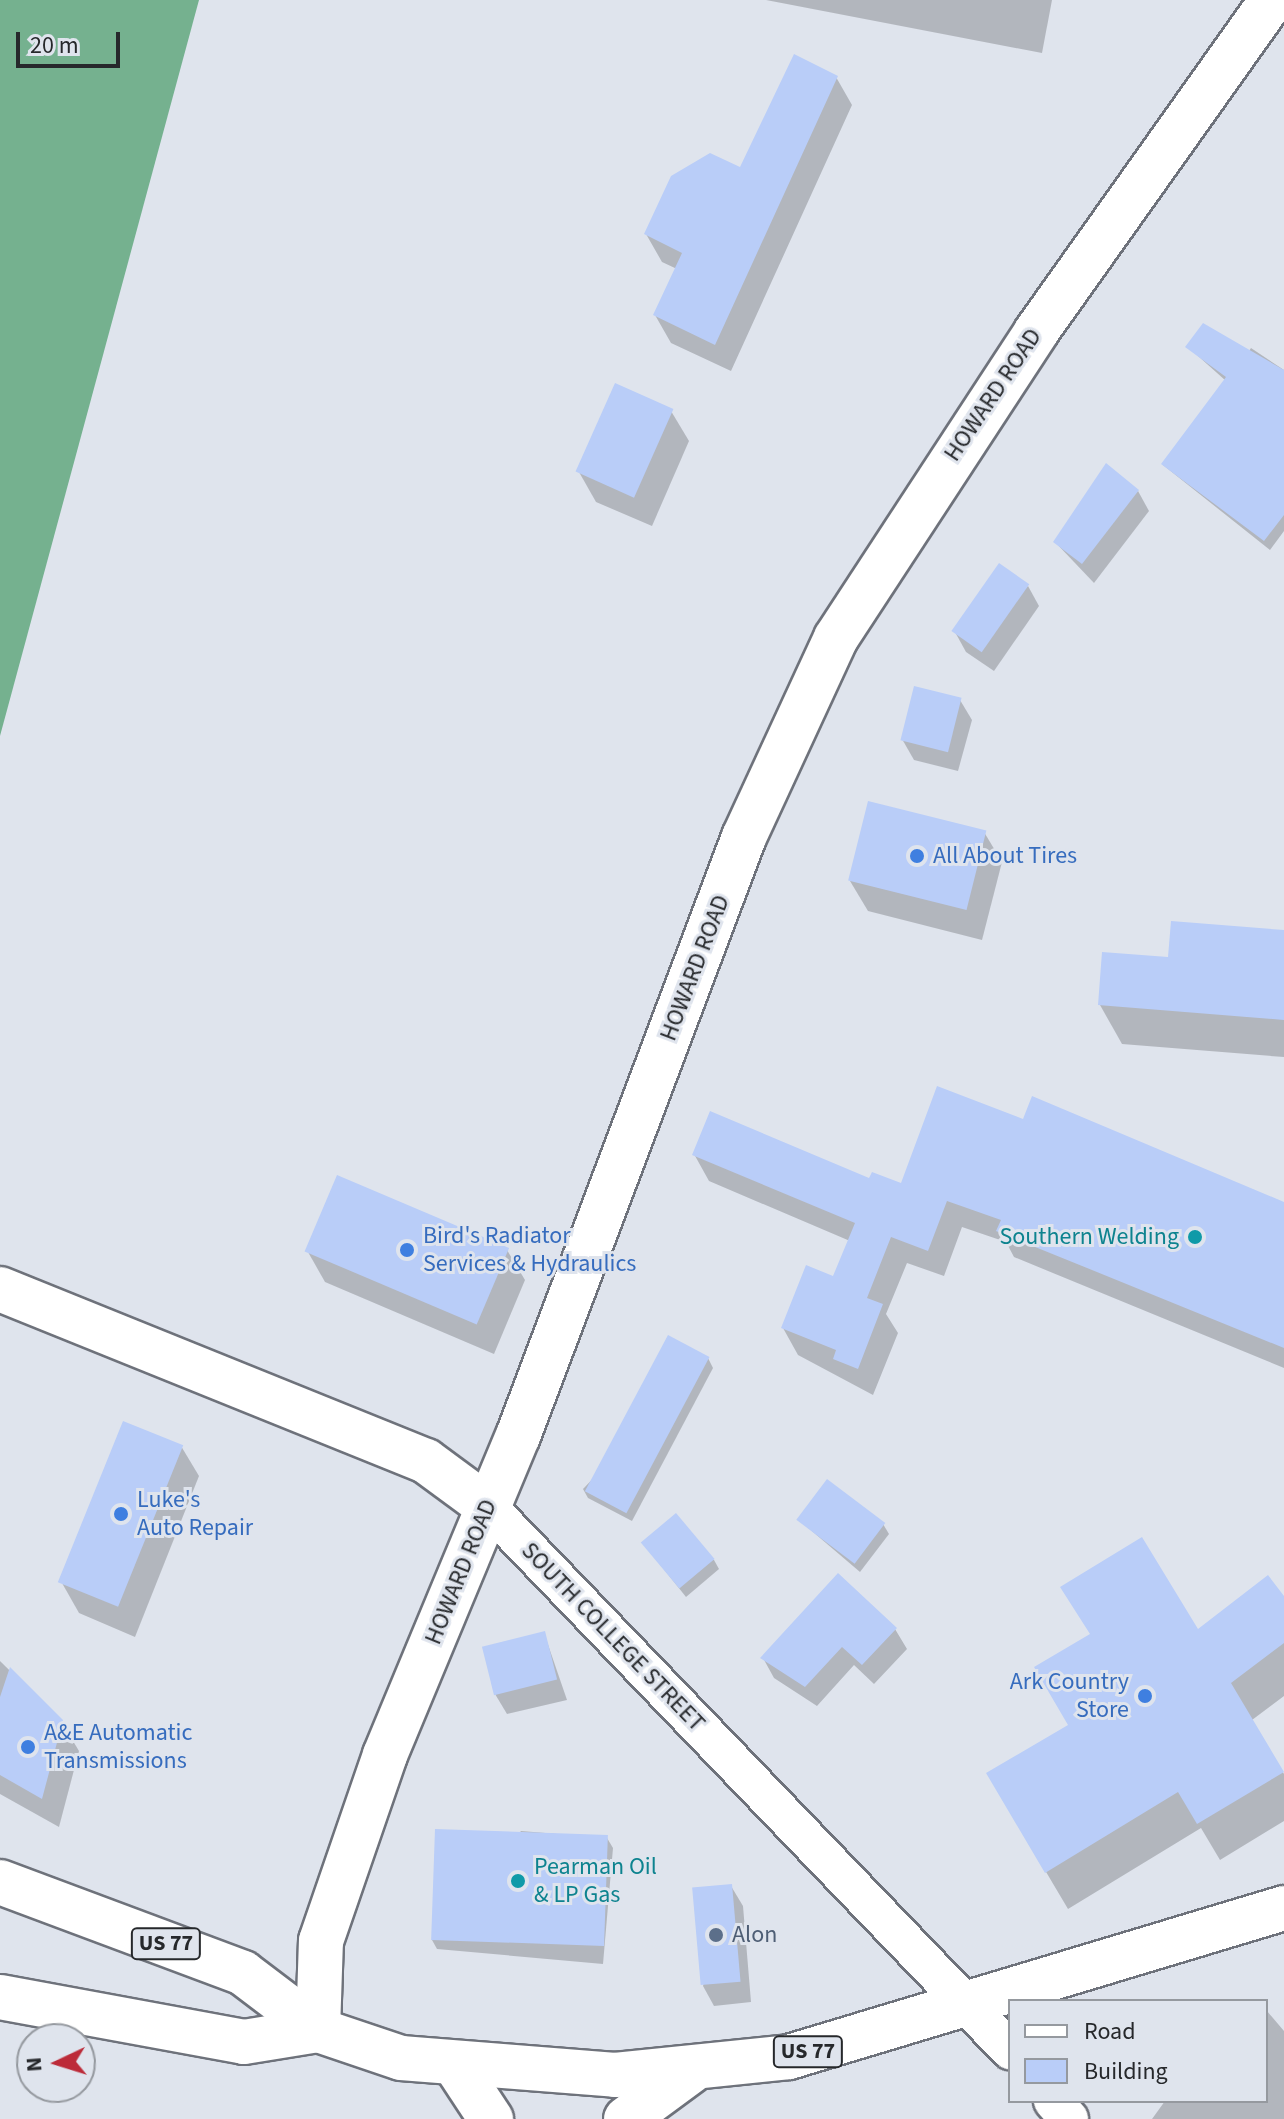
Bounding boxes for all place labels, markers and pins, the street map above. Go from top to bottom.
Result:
place label: All About Tires [933,842,1077,870]
marker: All About Tires [908,847,926,865]
place label: Bird's Radiator Services & Hydraulics [423,1222,636,1278]
place label: Southern Welding [999,1223,1179,1251]
marker: Southern Welding [1186,1228,1204,1246]
marker: Bird's Radiator Services & Hydraulics [398,1241,416,1259]
place label: Luke's Auto Repair [137,1486,253,1542]
marker: Luke's Auto Repair [112,1505,130,1523]
place label: Ark Country Store [1010,1668,1129,1724]
marker: Ark Country Store [1136,1687,1154,1705]
place label: A&E Automatic Transmissions [44,1719,192,1775]
marker: A&E Automatic Transmissions [19,1738,37,1756]
place label: Pearman Oil & LP Gas [534,1853,657,1909]
marker: Pearman Oil & LP Gas [509,1872,527,1890]
place label: Alon [732,1921,777,1949]
marker: Alon [707,1926,725,1944]

